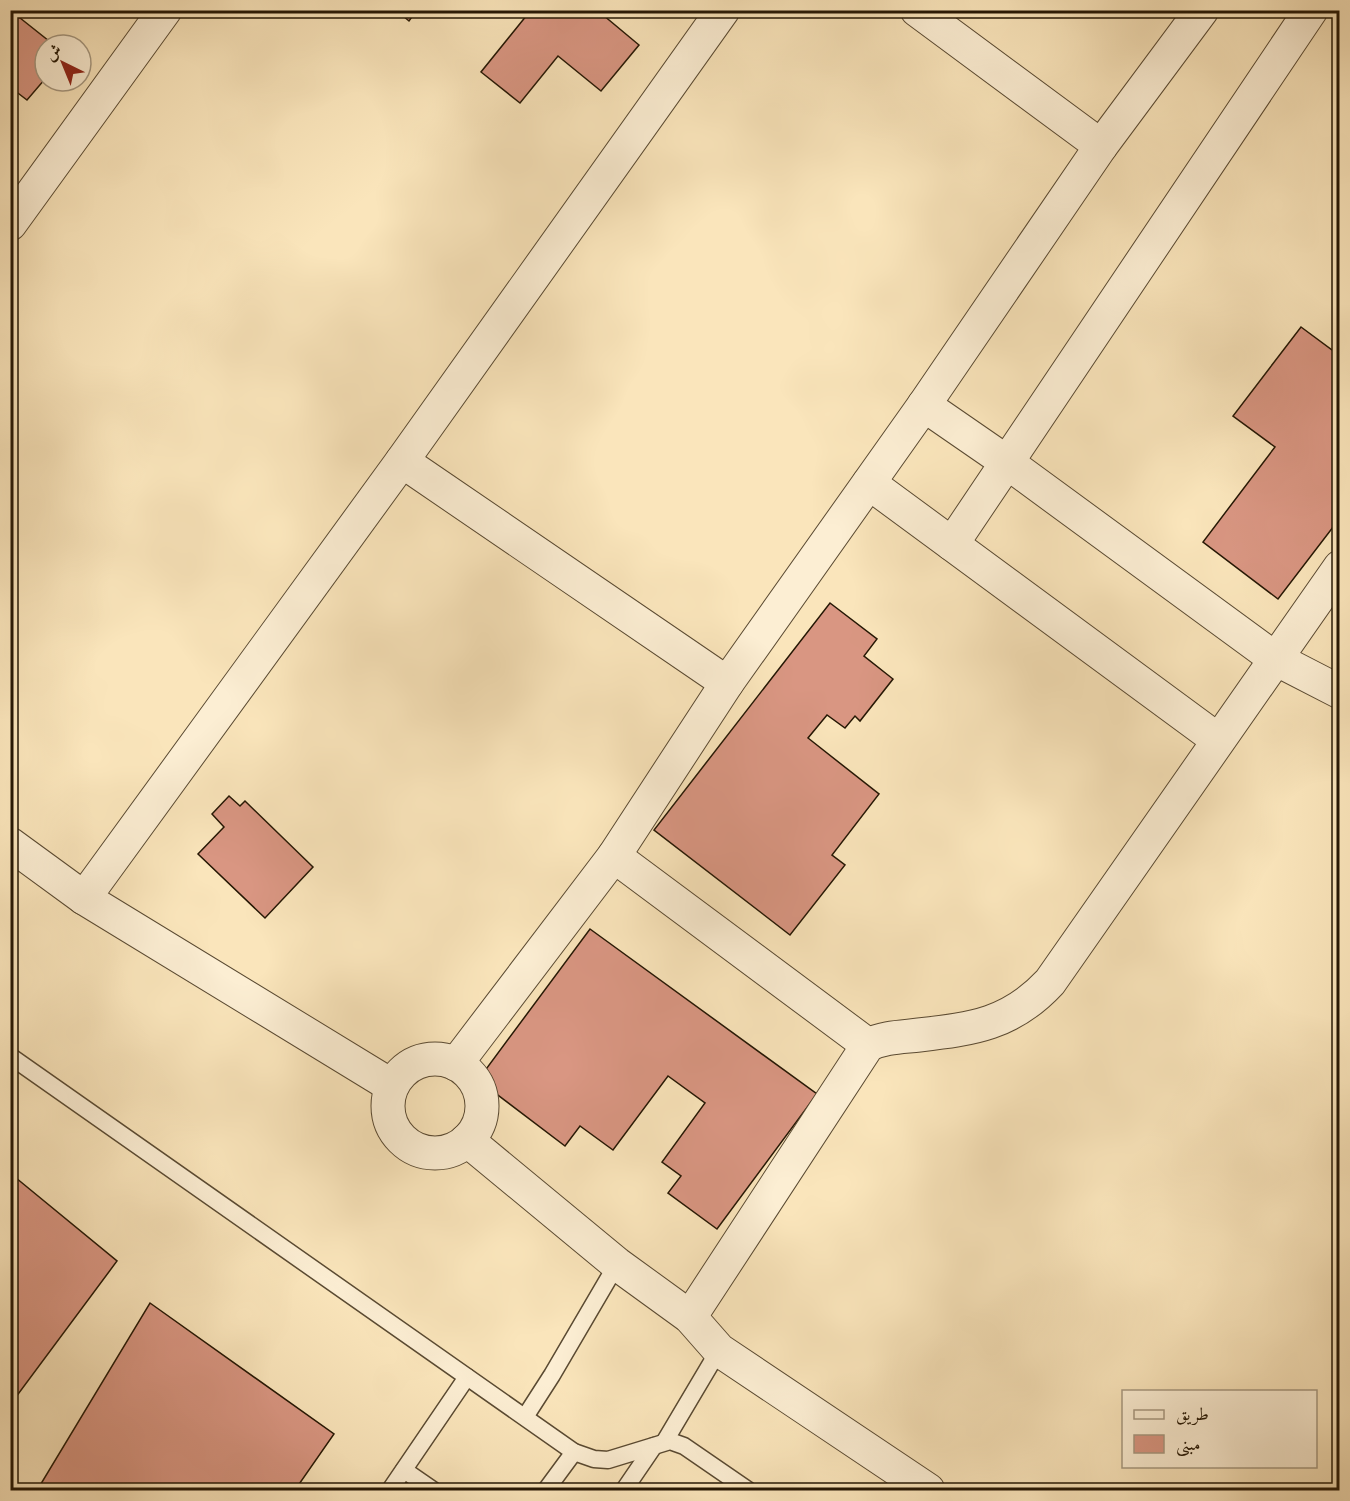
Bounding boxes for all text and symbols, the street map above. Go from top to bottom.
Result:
north arrow [33,33,93,93]
text: ش [40,39,66,65]
legend [1122,1390,1317,1468]
text: طريق [1176,1402,1209,1426]
text: مبنى [1176,1432,1201,1457]

